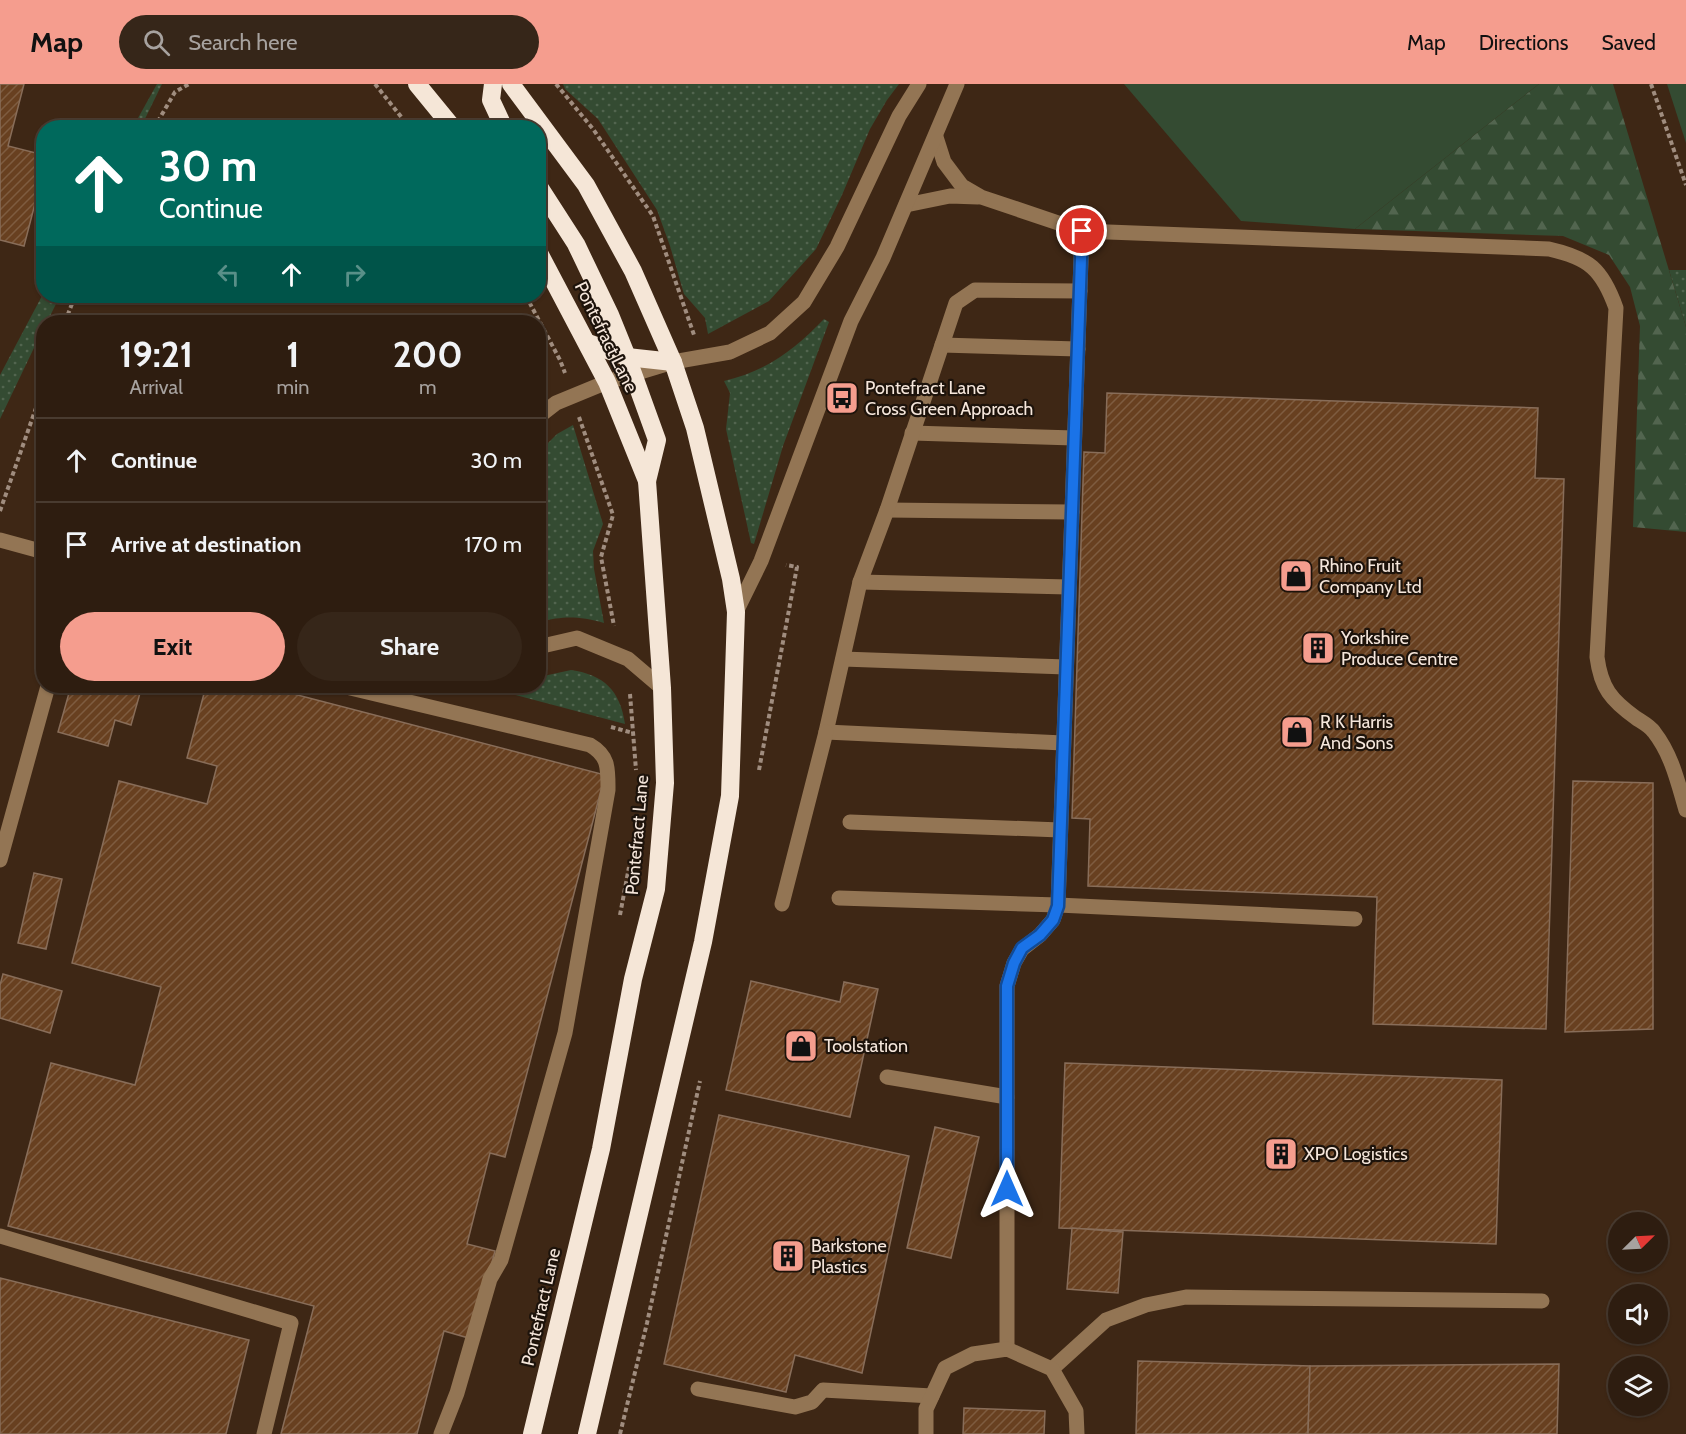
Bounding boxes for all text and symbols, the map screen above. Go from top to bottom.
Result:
search box [119,15,539,69]
text: Map [30,25,83,59]
icon: search [140,26,173,59]
text: Search here [188,29,297,56]
text: Map [1407,30,1446,55]
text: Directions [1479,30,1568,55]
text: Saved [1601,30,1656,55]
text: 30 m [159,140,257,192]
icon: ahead [60,144,138,222]
text: Continue [159,192,263,225]
pin [1056,205,1107,256]
icon: arrive [1065,214,1098,247]
icon: left [212,258,245,291]
icon: ahead [275,258,308,291]
icon: right [338,258,371,291]
street label: Pontefract Lane [570,278,642,396]
text: 19:21 [119,332,193,376]
text: 1 [286,332,300,376]
text: 200 [393,332,463,376]
text: Arrival [130,375,183,399]
text: min [276,375,309,399]
text: m [419,375,436,399]
place label: Pontefract Lane Cross Green Approach [865,377,1033,420]
bus stop icon: Pontefract Lane Cross Green Approach [824,380,860,416]
icon: ahead [60,444,93,477]
text: Continue [111,447,197,474]
text: 30 m [470,447,522,474]
icon: arrive [60,528,93,561]
text: Arrive at destination [111,531,301,558]
text: 170 m [464,531,522,558]
place label: Rhino Fruit Company Ltd [1319,555,1422,598]
shop icon: Rhino Fruit Company Ltd [1278,558,1314,594]
button: Exit [60,612,285,681]
button: Share [297,612,522,681]
place label: Yorkshire Produce Centre [1340,627,1458,670]
building icon: Yorkshire Produce Centre [1300,630,1336,666]
place label: R K Harris And Sons [1320,711,1393,754]
shop icon: R K Harris And Sons [1279,714,1315,750]
street label: Pontefract Lane [621,774,653,896]
shop icon: Toolstation [783,1028,819,1064]
place label: Toolstation [824,1035,908,1057]
building icon: XPO Logistics [1263,1136,1299,1172]
place label: XPO Logistics [1304,1143,1408,1165]
position arrow [975,1157,1039,1221]
north arrow [1608,1212,1668,1272]
map controls [1608,1212,1668,1416]
place label: Barkstone Plastics [811,1235,887,1278]
building icon: Barkstone Plastics [770,1238,806,1274]
street label: Pontefract Lane [517,1246,565,1368]
button: sound [1608,1284,1668,1344]
button: layers [1608,1356,1668,1416]

